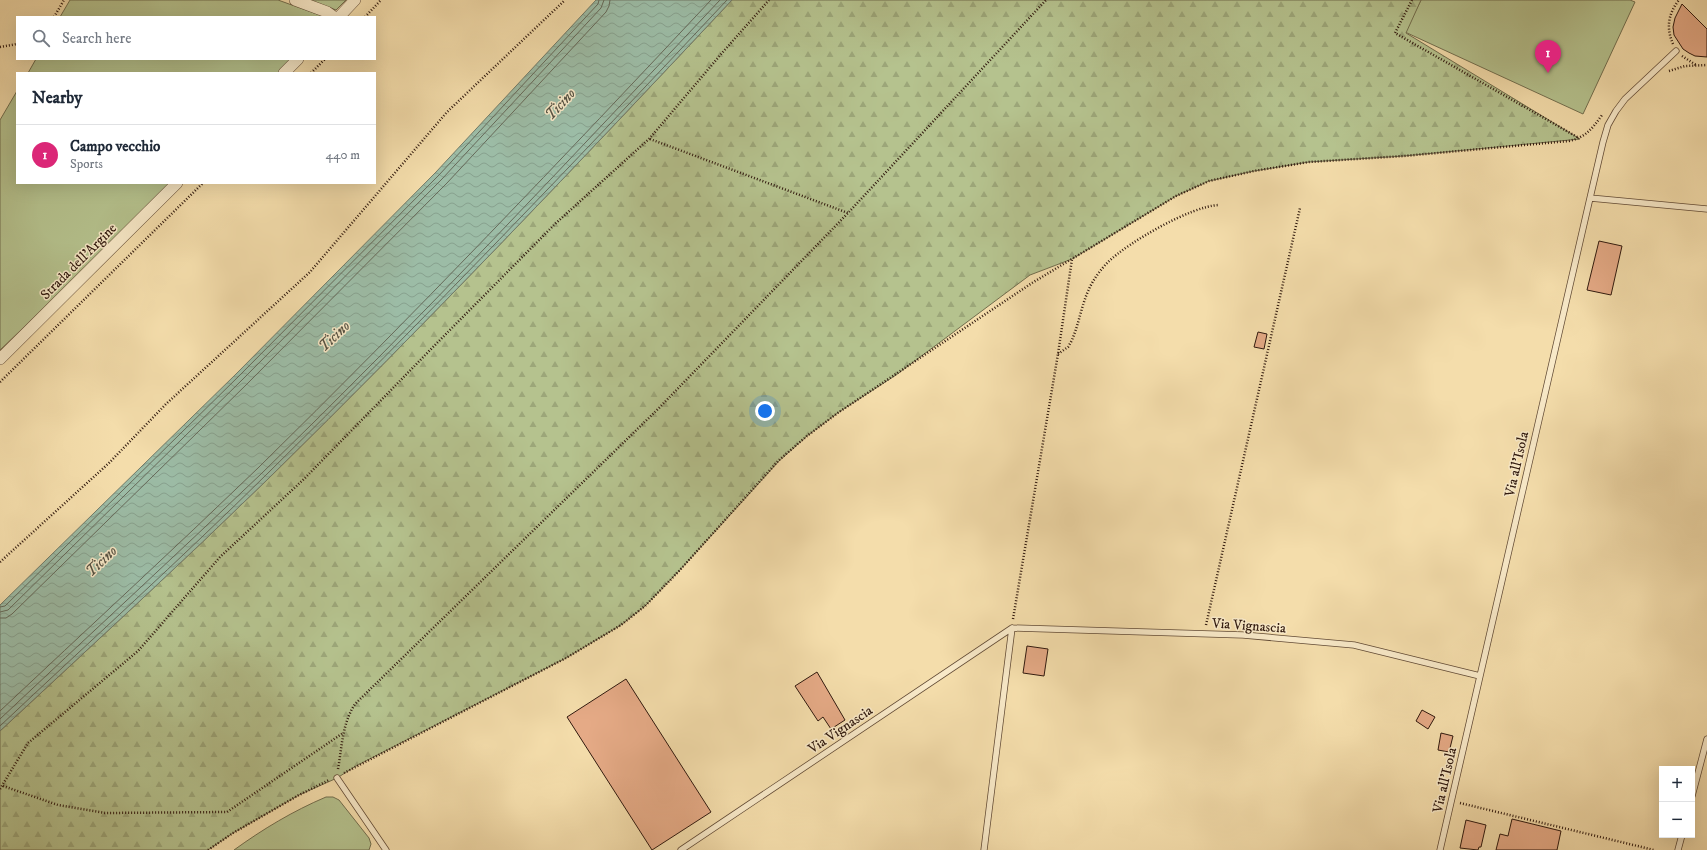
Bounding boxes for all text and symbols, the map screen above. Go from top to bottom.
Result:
search box [16,16,376,60]
icon: search [30,27,52,49]
text: Search here [62,29,131,48]
pin: 1 [1535,40,1561,73]
water label: Ticino [541,84,580,124]
text: Nearby [32,87,82,109]
text: Campo vecchio [70,137,160,156]
text: 1 [43,147,47,163]
text: 440 m [325,147,360,163]
text: Sports [70,156,103,172]
street label: Strada dell'Argine [37,220,121,304]
water label: Ticino [315,316,354,356]
your location [755,401,775,421]
street label: Via all'Isola [1500,430,1533,500]
water label: Ticino [82,541,121,581]
street label: Via Vignascia [1210,614,1287,638]
street label: Via Vignascia [804,702,876,759]
street label: Via all'Isola [1428,746,1461,816]
map controls [1659,766,1695,838]
button: + [1659,766,1695,802]
button: − [1659,802,1695,838]

